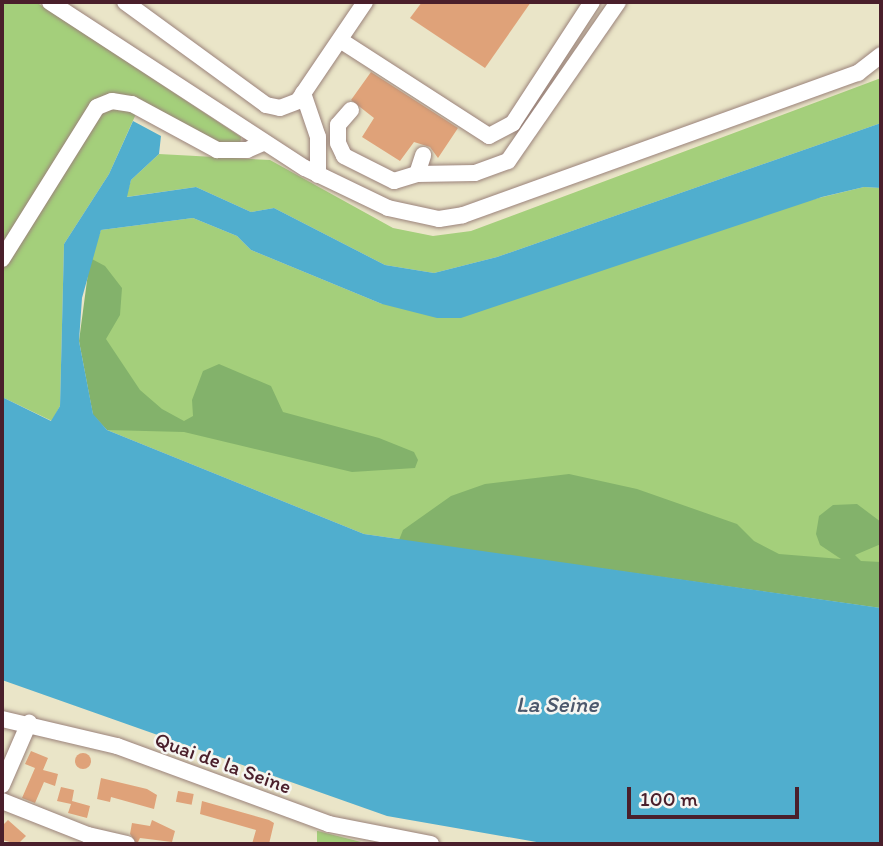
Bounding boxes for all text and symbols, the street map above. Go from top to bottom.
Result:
water label: La Seine [516,690,598,718]
street label: Quai de la Seine [151,726,295,800]
scale bar [631,772,802,816]
text: 100 m [640,786,698,811]

